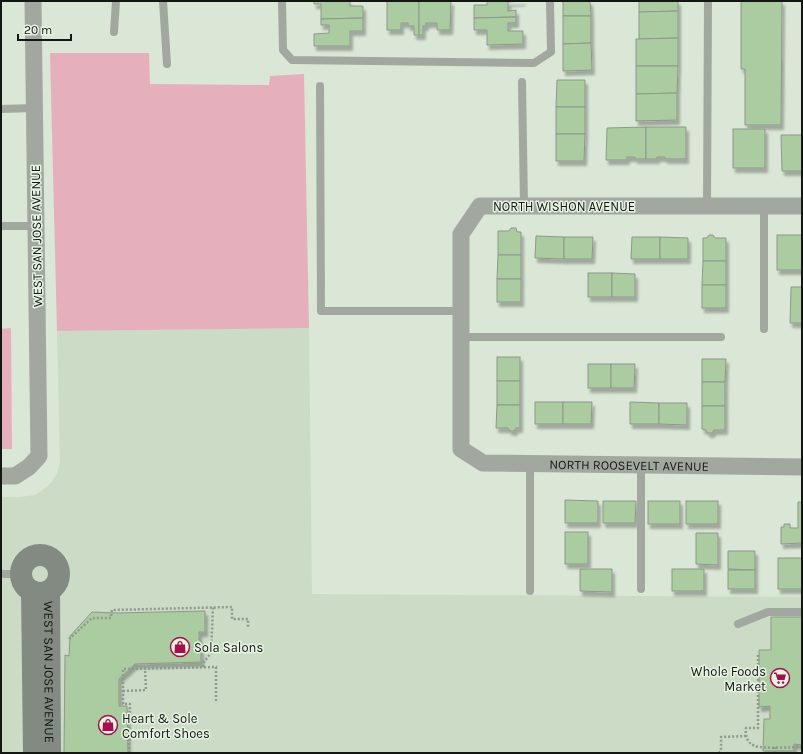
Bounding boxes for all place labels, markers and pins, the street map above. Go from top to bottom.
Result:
shop icon: Sola Salons [169,636,191,658]
place label: Sola Salons [194,640,263,655]
place label: Whole Foods Market [691,664,766,694]
supermarket icon: Whole Foods Market [769,667,791,689]
place label: Heart & Sole Comfort Shoes [122,711,210,741]
shop icon: Heart & Sole Comfort Shoes [97,714,119,736]

